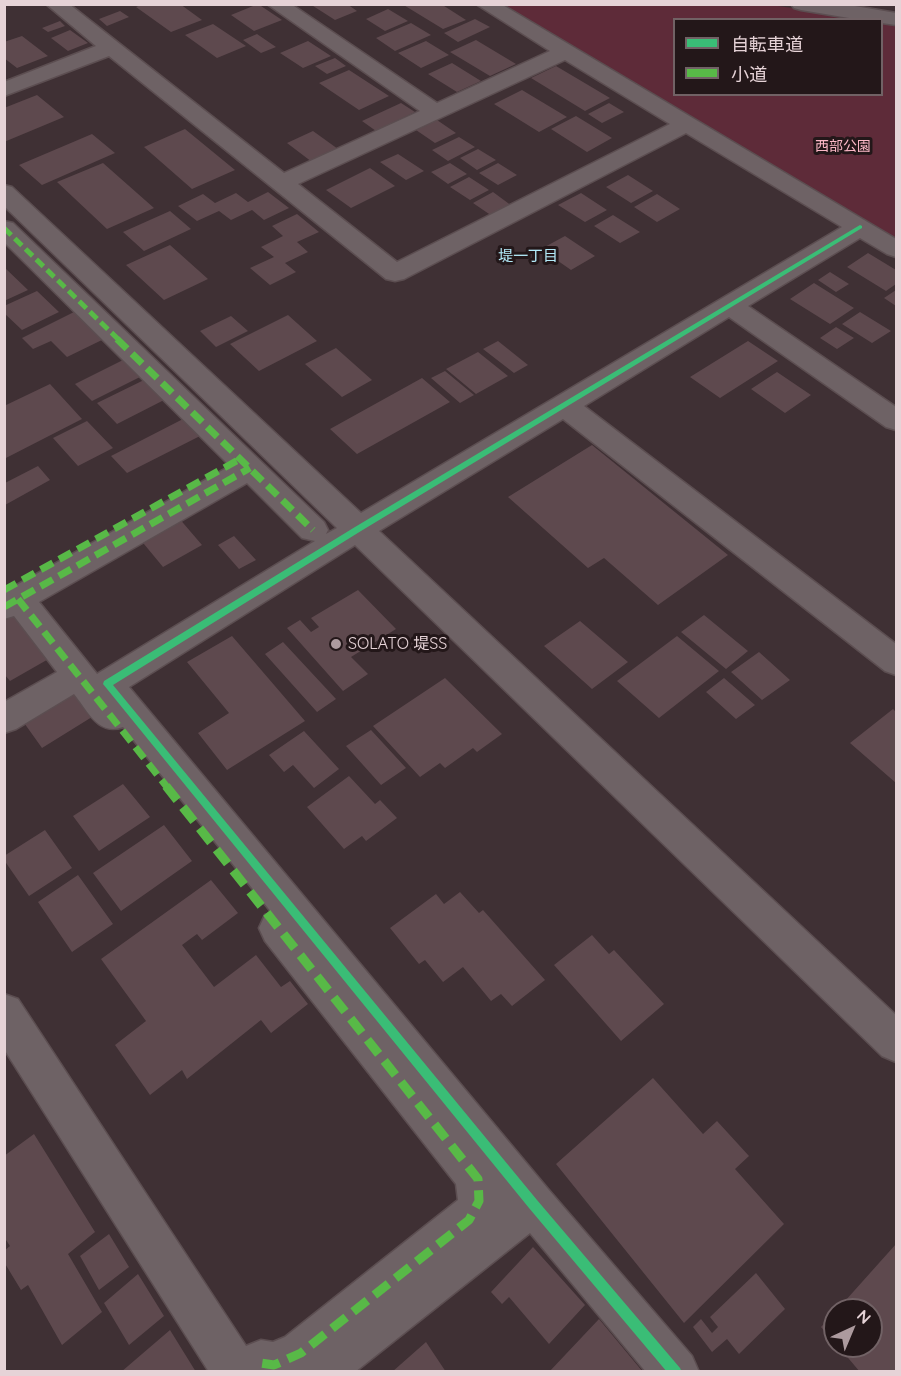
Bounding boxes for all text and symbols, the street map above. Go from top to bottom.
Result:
legend [673,18,883,96]
text: 自転車道 [731,33,803,56]
text: 小道 [731,63,767,86]
park label: 西部公園 [815,139,871,155]
district label: 堤一丁目 [498,247,558,265]
place label: SOLATO 堤SS [348,634,447,654]
marker: SOLATO 堤SS [329,637,343,651]
north arrow [823,1298,883,1358]
text: N [853,1305,875,1328]

